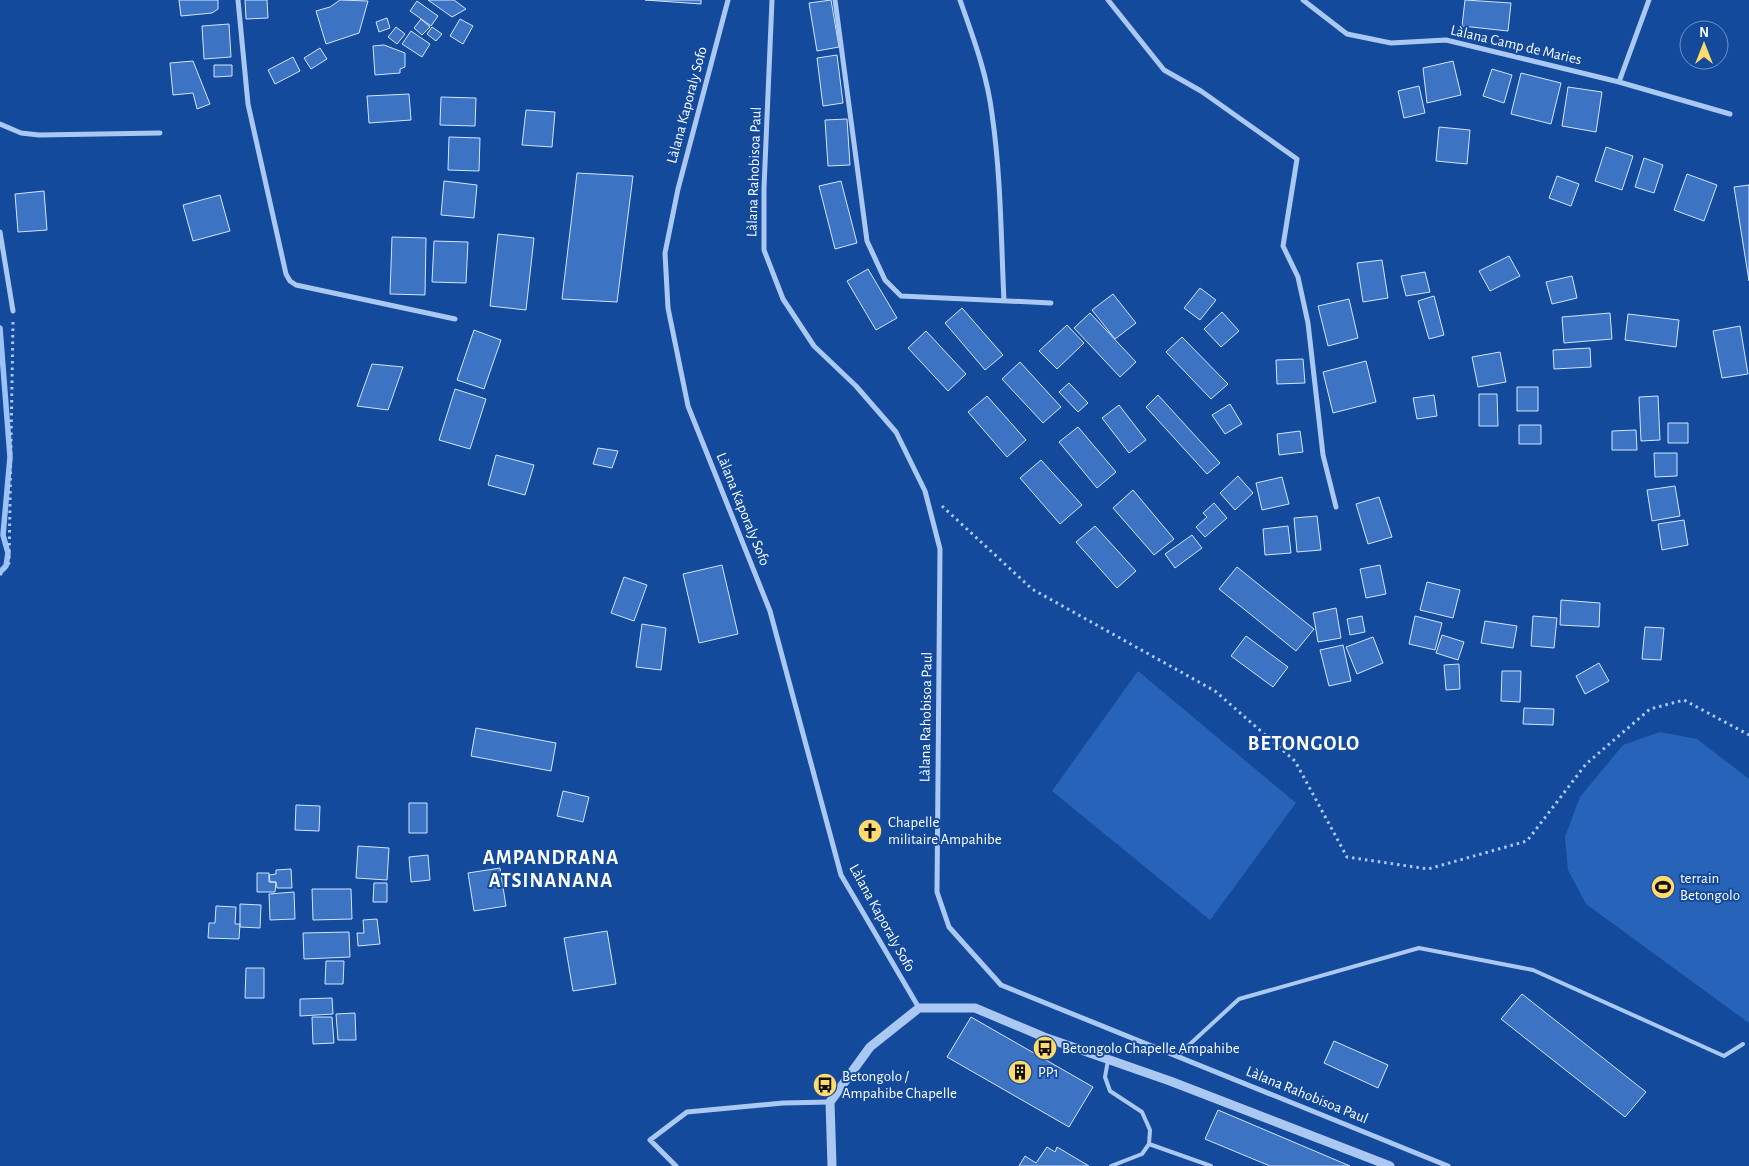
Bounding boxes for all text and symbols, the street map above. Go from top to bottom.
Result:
north arrow [1679,20,1729,70]
street label: Làlana Camp de Maries [1449,23,1583,67]
text: N [1699,26,1709,40]
street label: Làlana Kaporaly Sofo [664,45,710,165]
street label: Làlana Rahobisoa Paul [744,107,764,237]
street label: Làlana Kaporaly Sofo [714,450,772,568]
street label: Làlana Rahobisoa Paul [917,652,935,782]
district label: BETONGOLO [1248,734,1360,754]
place label: Chapelle militaire Ampahibe [888,815,1002,847]
church icon: Chapelle militaire Ampahibe [857,818,883,844]
district label: AMPANDRANA ATSINANANA [483,848,619,891]
street label: Làlana Kaporaly Sofo [846,862,918,974]
place label: terrain Betongolo [1680,871,1740,903]
sports icon: terrain Betongolo [1650,874,1676,900]
bus stop icon: Betongolo Chapelle Ampahibe [1032,1035,1058,1061]
place label: Betongolo Chapelle Ampahibe [1062,1041,1240,1056]
building icon: PP1 [1007,1059,1033,1085]
street label: Làlana Rahobisoa Paul [1244,1064,1370,1126]
place label: PP1 [1038,1065,1059,1080]
place label: Betongolo / Ampahibe Chapelle [842,1069,957,1101]
bus stop icon: Betongolo / Ampahibe Chapelle [812,1072,838,1098]

